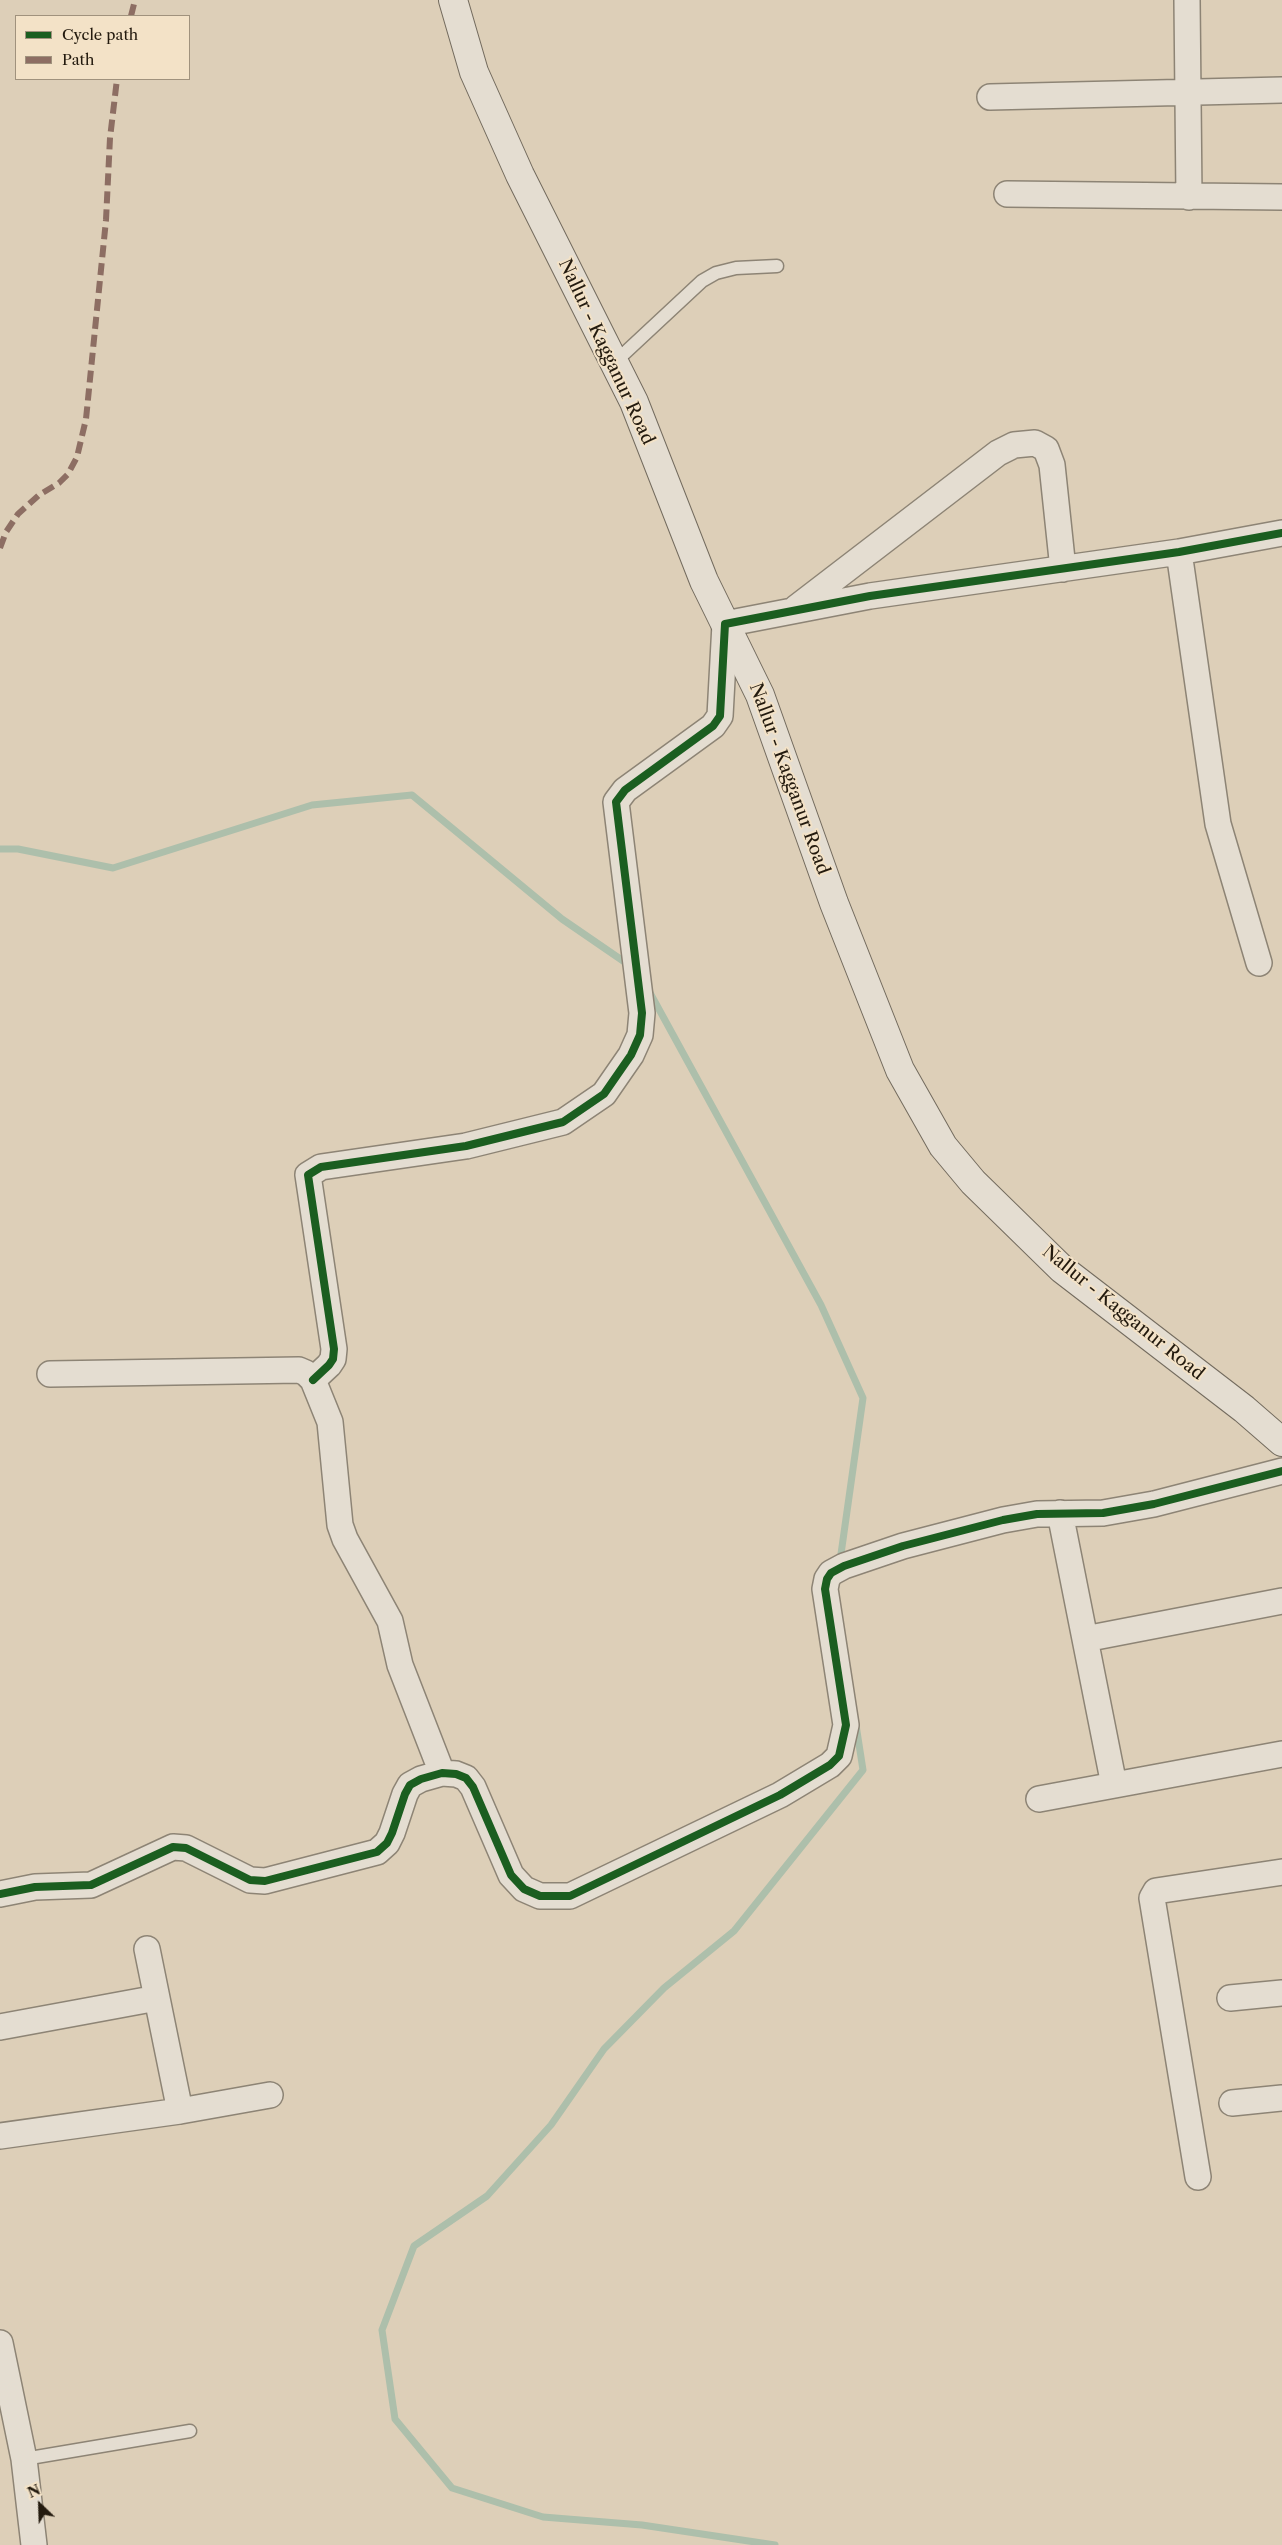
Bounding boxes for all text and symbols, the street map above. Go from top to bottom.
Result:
legend [15,15,190,80]
text: Cycle path [62,25,138,44]
text: Path [62,50,94,69]
street label: Nallur - Kagganur Road [553,256,659,448]
street label: Nallur - Kagganur Road [744,680,834,878]
street label: Nallur - Kagganur Road [1038,1241,1208,1385]
north arrow [15,2480,65,2530]
text: N [25,2481,43,2502]

